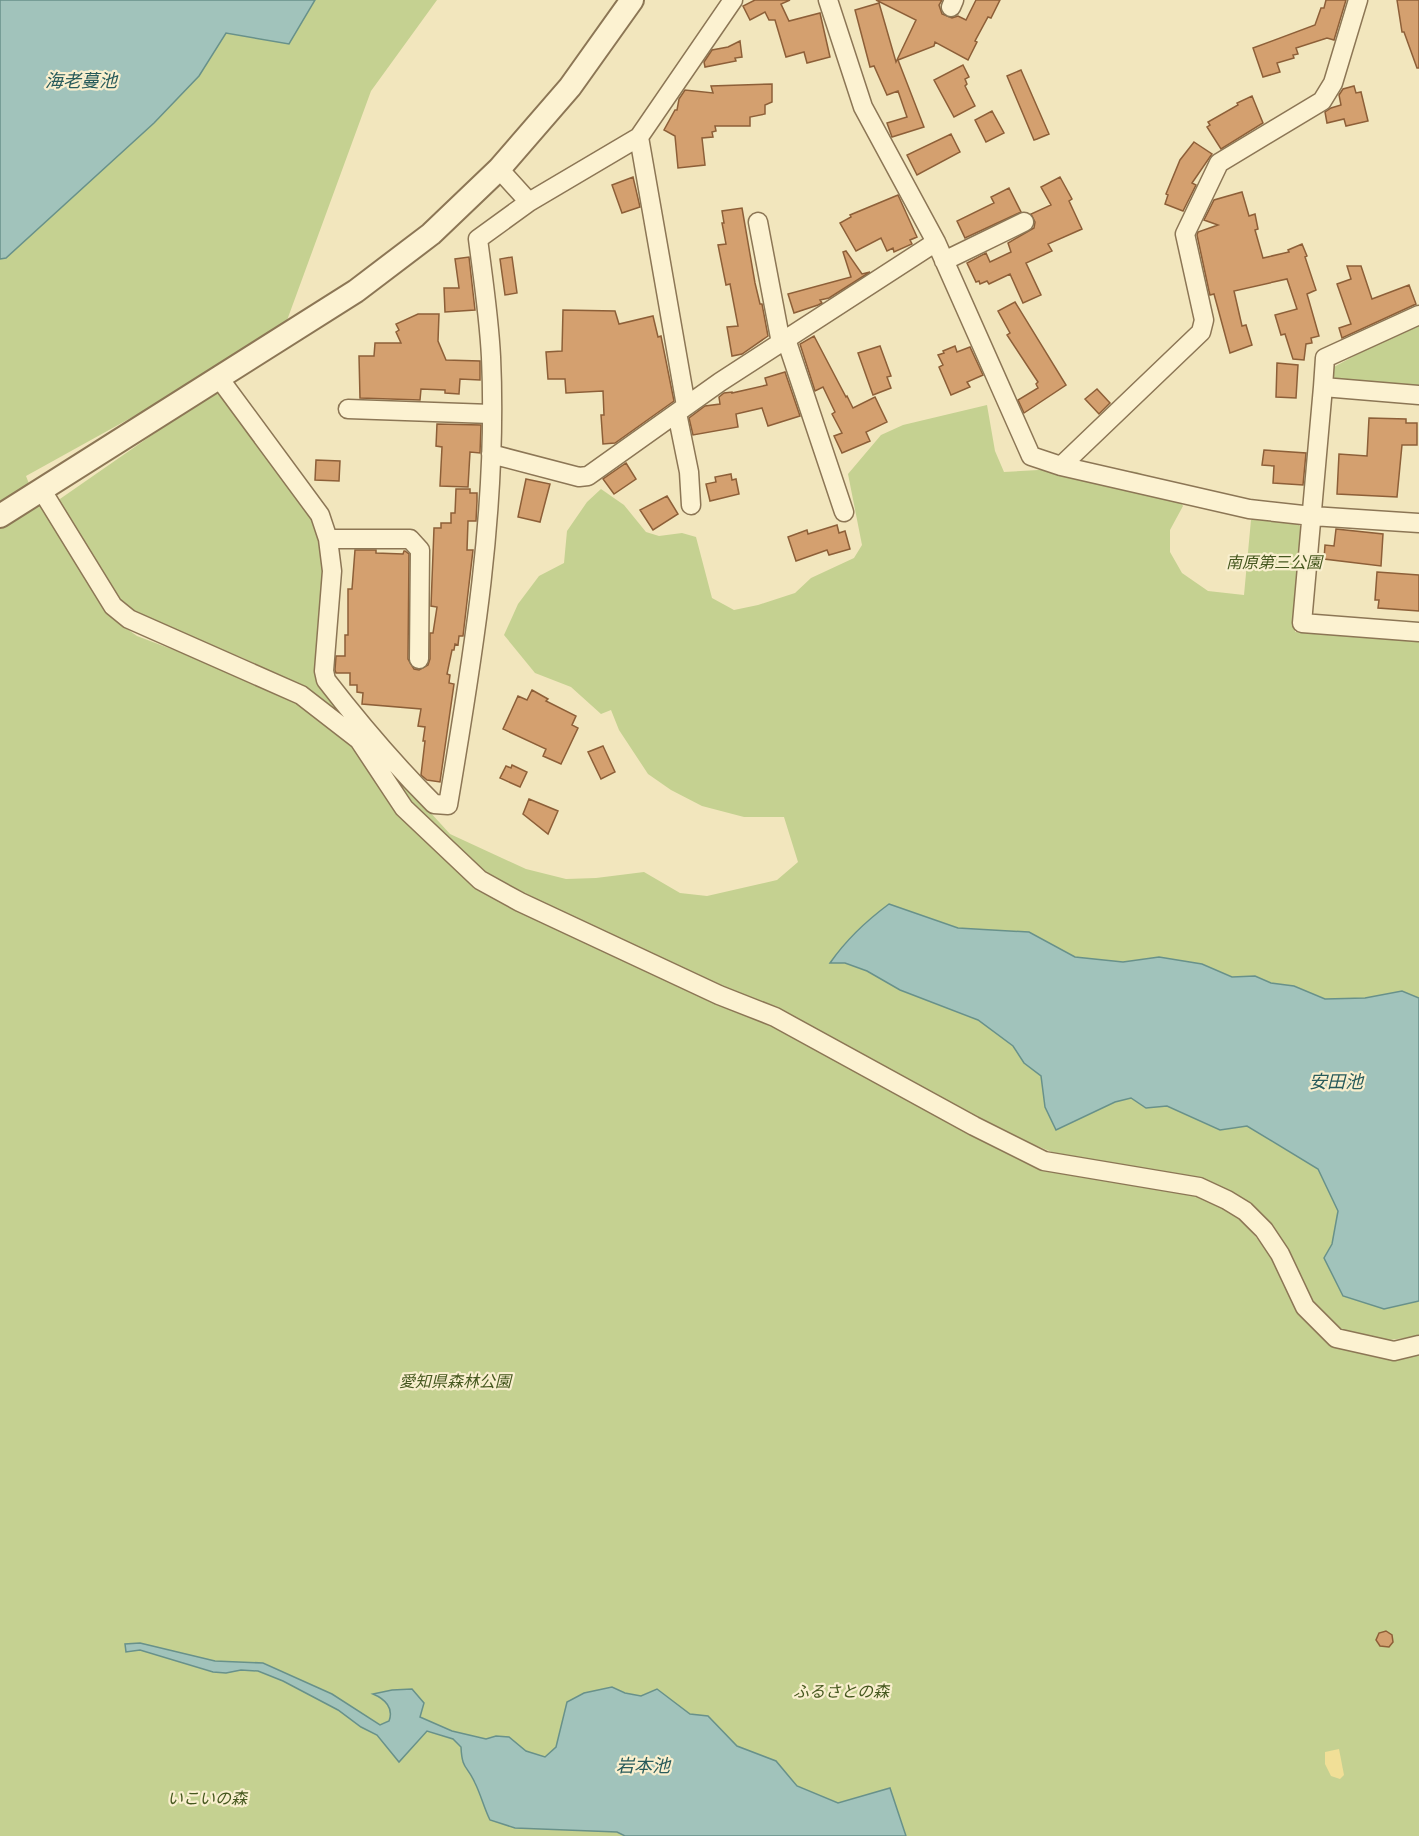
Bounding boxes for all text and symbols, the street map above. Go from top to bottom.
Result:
water label: 海老蔓池 [45,69,119,92]
park label: 南原第三公園 [1226,552,1324,572]
water label: 安田池 [1309,1070,1365,1093]
park label: 愛知県森林公園 [399,1371,513,1391]
park label: ふるさとの森 [793,1681,891,1701]
water label: 岩本池 [616,1754,672,1777]
park label: いこいの森 [167,1788,249,1808]

